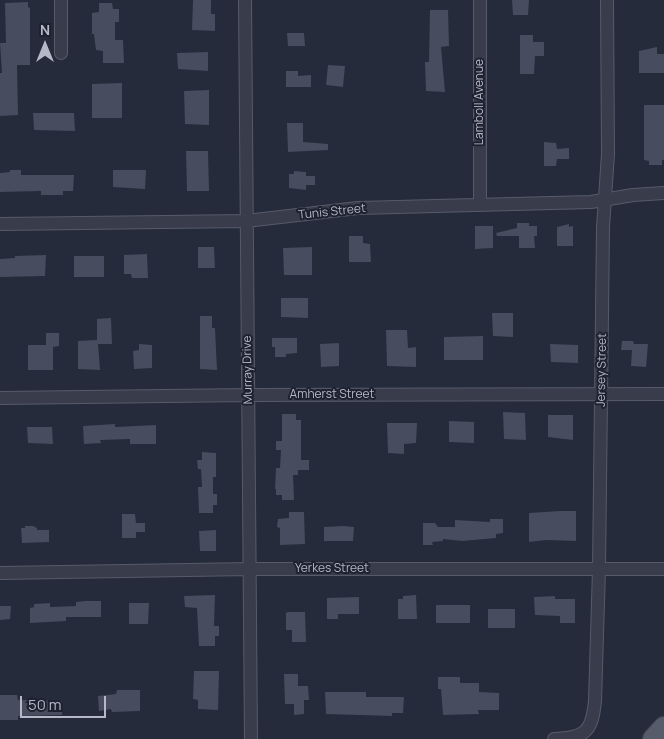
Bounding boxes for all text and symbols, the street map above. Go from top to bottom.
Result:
north arrow [20,20,70,70]
text: N [40,20,50,39]
street label: Lamboll Avenue [473,59,487,145]
street label: Tunis Street [298,201,366,223]
street label: Jersey Street [594,333,610,407]
street label: Murray Drive [240,336,256,404]
street label: Amherst Street [290,388,374,402]
street label: Yerkes Street [295,562,369,576]
scale bar [22,686,109,718]
text: 50 m [28,694,62,715]

